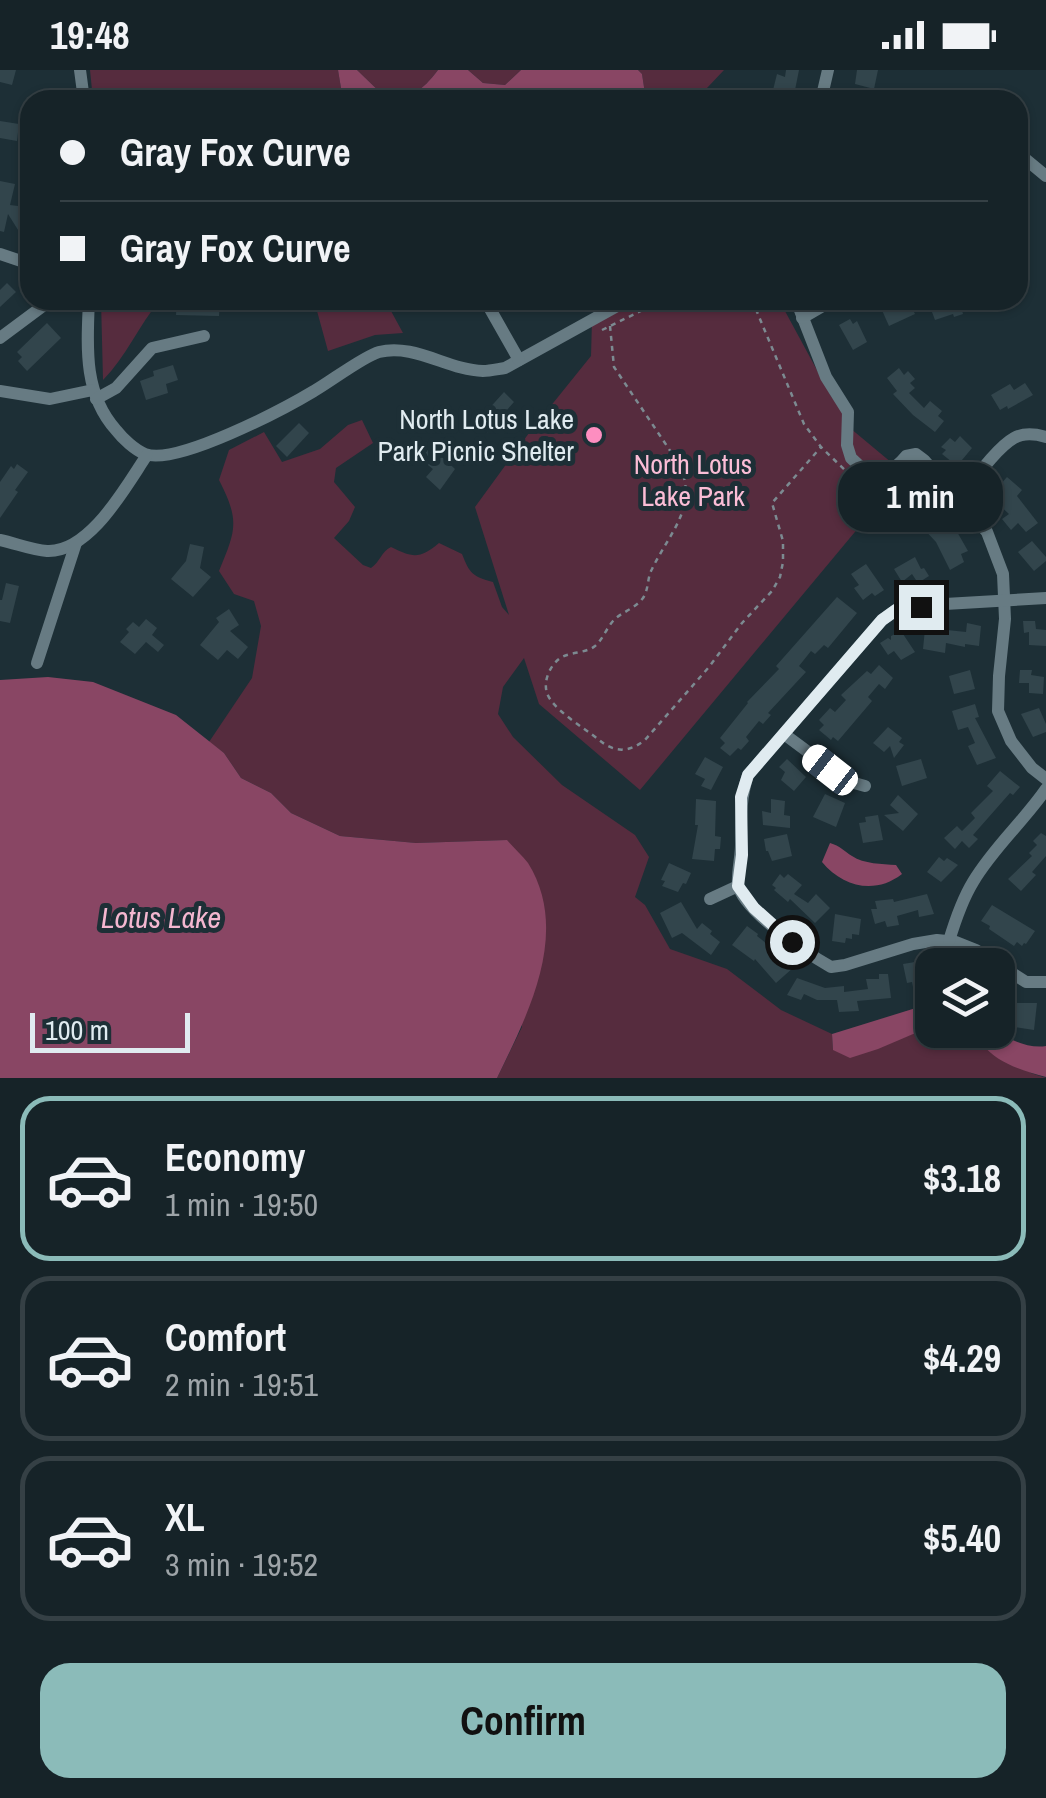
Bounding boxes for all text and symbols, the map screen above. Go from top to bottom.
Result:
text: 19:48 [50,10,130,61]
text: Gray Fox Curve [120,127,351,178]
text: Gray Fox Curve [120,223,351,274]
place label: North Lotus Lake Park Picnic Shelter [377,400,574,470]
marker: North Lotus Lake Park Picnic Shelter [583,424,605,446]
park label: North Lotus Lake Park [634,445,752,515]
callout: 1 min [838,462,1004,532]
text: 1 min [886,475,955,518]
route end [899,585,944,630]
car [797,740,863,800]
water label: Lotus Lake [101,897,221,937]
route start [770,920,815,965]
map controls [915,948,1015,1048]
button: layers [915,948,1015,1048]
scale bar [30,1008,190,1053]
text: 100 m [45,1011,109,1049]
text: Economy [165,1132,305,1183]
icon: car [45,1134,135,1224]
text: $3.18 [923,1153,1001,1204]
text: 1 min · 19:50 [165,1183,318,1226]
text: Comfort [165,1312,286,1363]
icon: car [45,1314,135,1404]
text: $4.29 [923,1333,1001,1384]
text: 2 min · 19:51 [165,1363,318,1406]
text: XL [165,1492,205,1543]
icon: car [45,1494,135,1584]
text: $5.40 [923,1513,1001,1564]
text: 3 min · 19:52 [165,1543,318,1586]
button: Confirm [40,1663,1006,1778]

